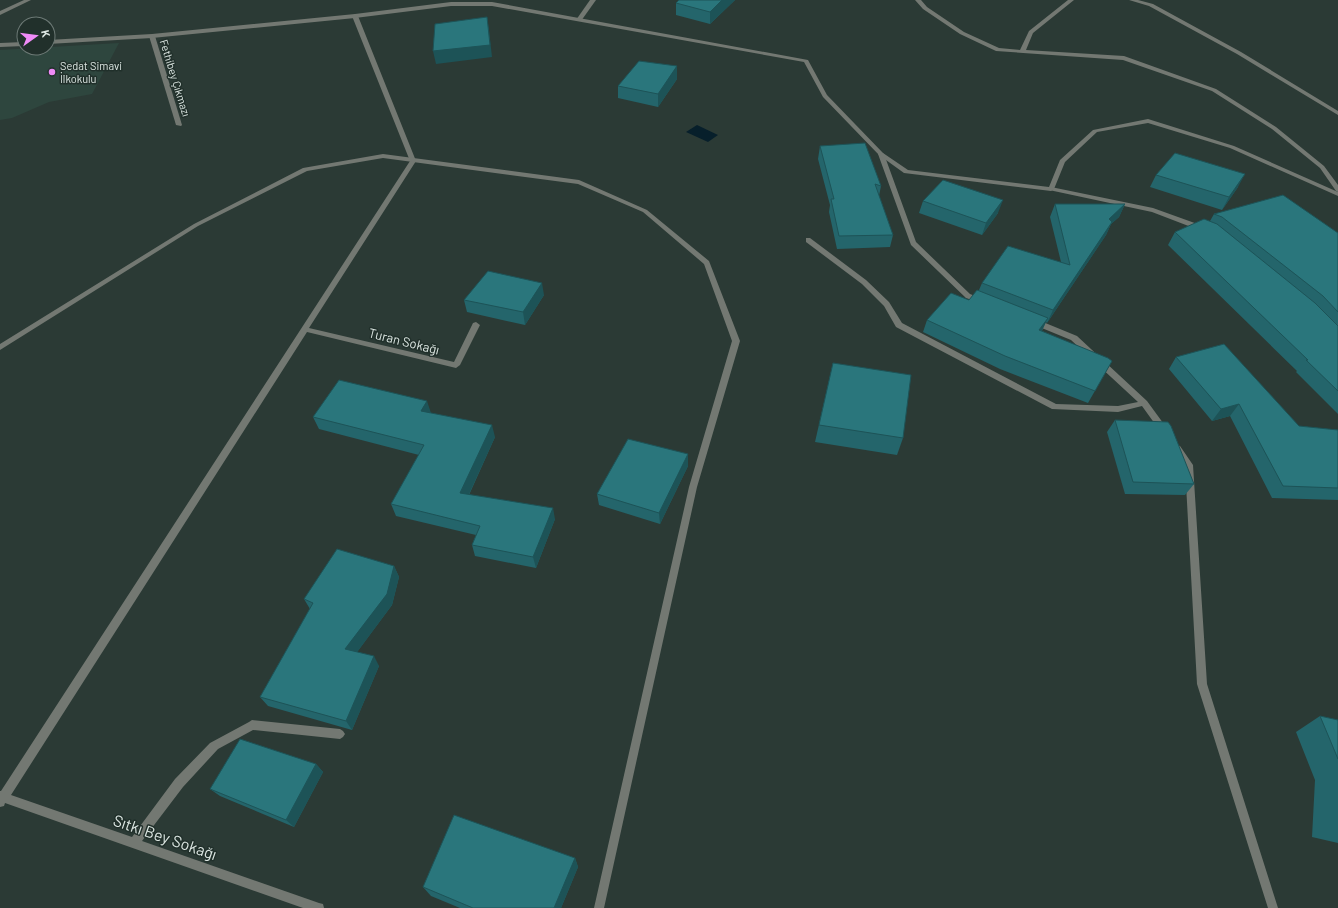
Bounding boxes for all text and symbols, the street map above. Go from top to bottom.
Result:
north arrow [16,16,56,56]
text: K [39,29,53,38]
street label: Fethibey Çıkmazı [158,38,193,118]
place label: Sedat Simavi İlkokulu [60,59,122,85]
marker: Sedat Simavi İlkokulu [47,67,57,77]
street label: Turan Sokağı [367,325,441,357]
street label: Sıtkı Bey Sokağı [111,810,219,863]

